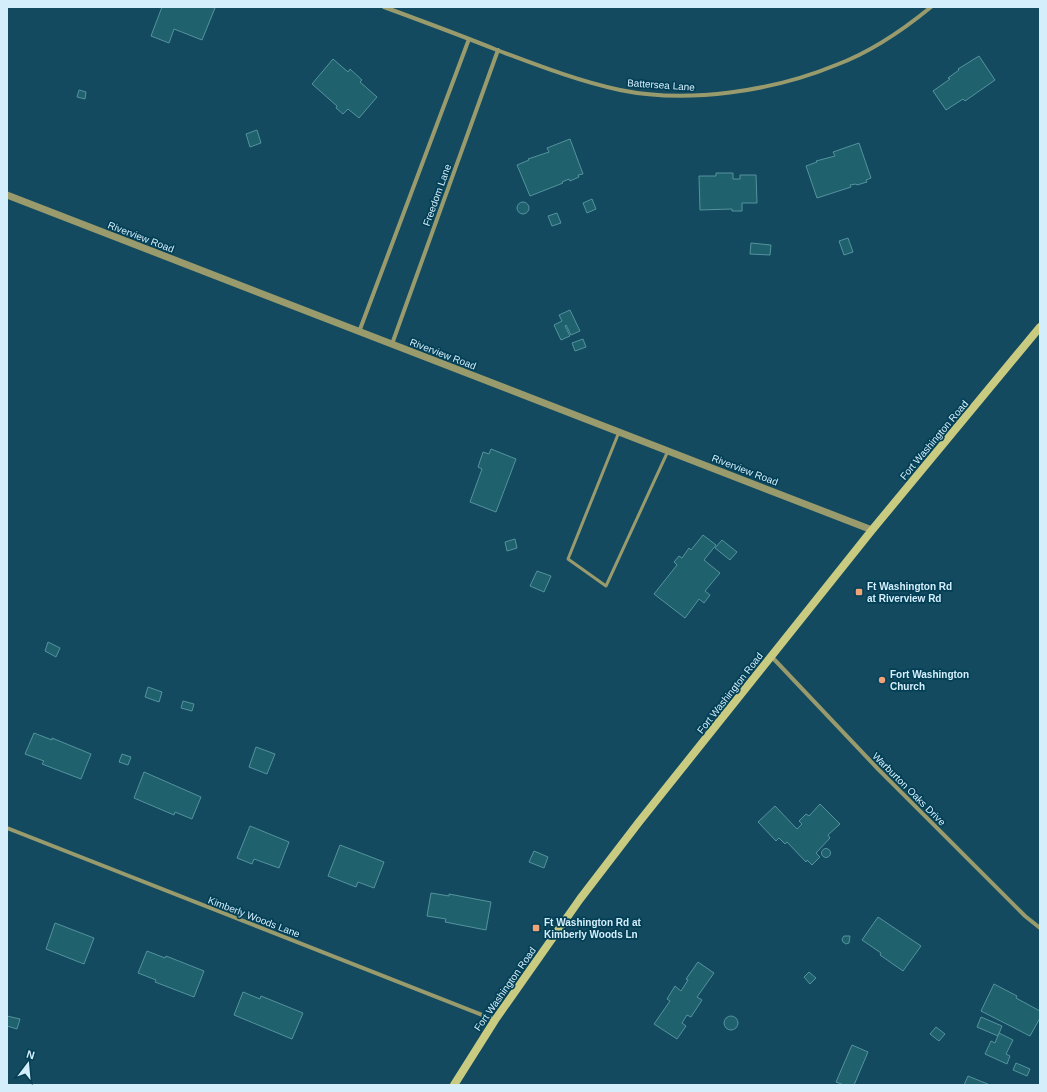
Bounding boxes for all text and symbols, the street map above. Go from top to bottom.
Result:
street label: Battersea Lane [627,77,696,93]
street label: Freedom Lane [421,162,453,227]
street label: Riverview Road [106,219,176,255]
street label: Riverview Road [408,336,478,372]
street label: Fort Washington Road [898,398,970,482]
street label: Riverview Road [710,452,780,488]
place label: Ft Washington Rd at Riverview Rd [867,581,952,604]
marker: Ft Washington Rd at Riverview Rd [854,587,864,597]
street label: Fort Washington Road [695,650,765,736]
place label: Fort Washington Church [890,669,969,692]
marker: Fort Washington Church [877,675,887,685]
street label: Warburton Oaks Drive [870,750,948,828]
street label: Kimberly Woods Lane [206,894,302,940]
place label: Ft Washington Rd at Kimberly Woods Ln [544,917,642,940]
marker: Ft Washington Rd at Kimberly Woods Ln [531,923,541,933]
street label: Fort Washington Road [472,945,538,1033]
north arrow [8,1044,48,1084]
text: N [25,1048,36,1061]

